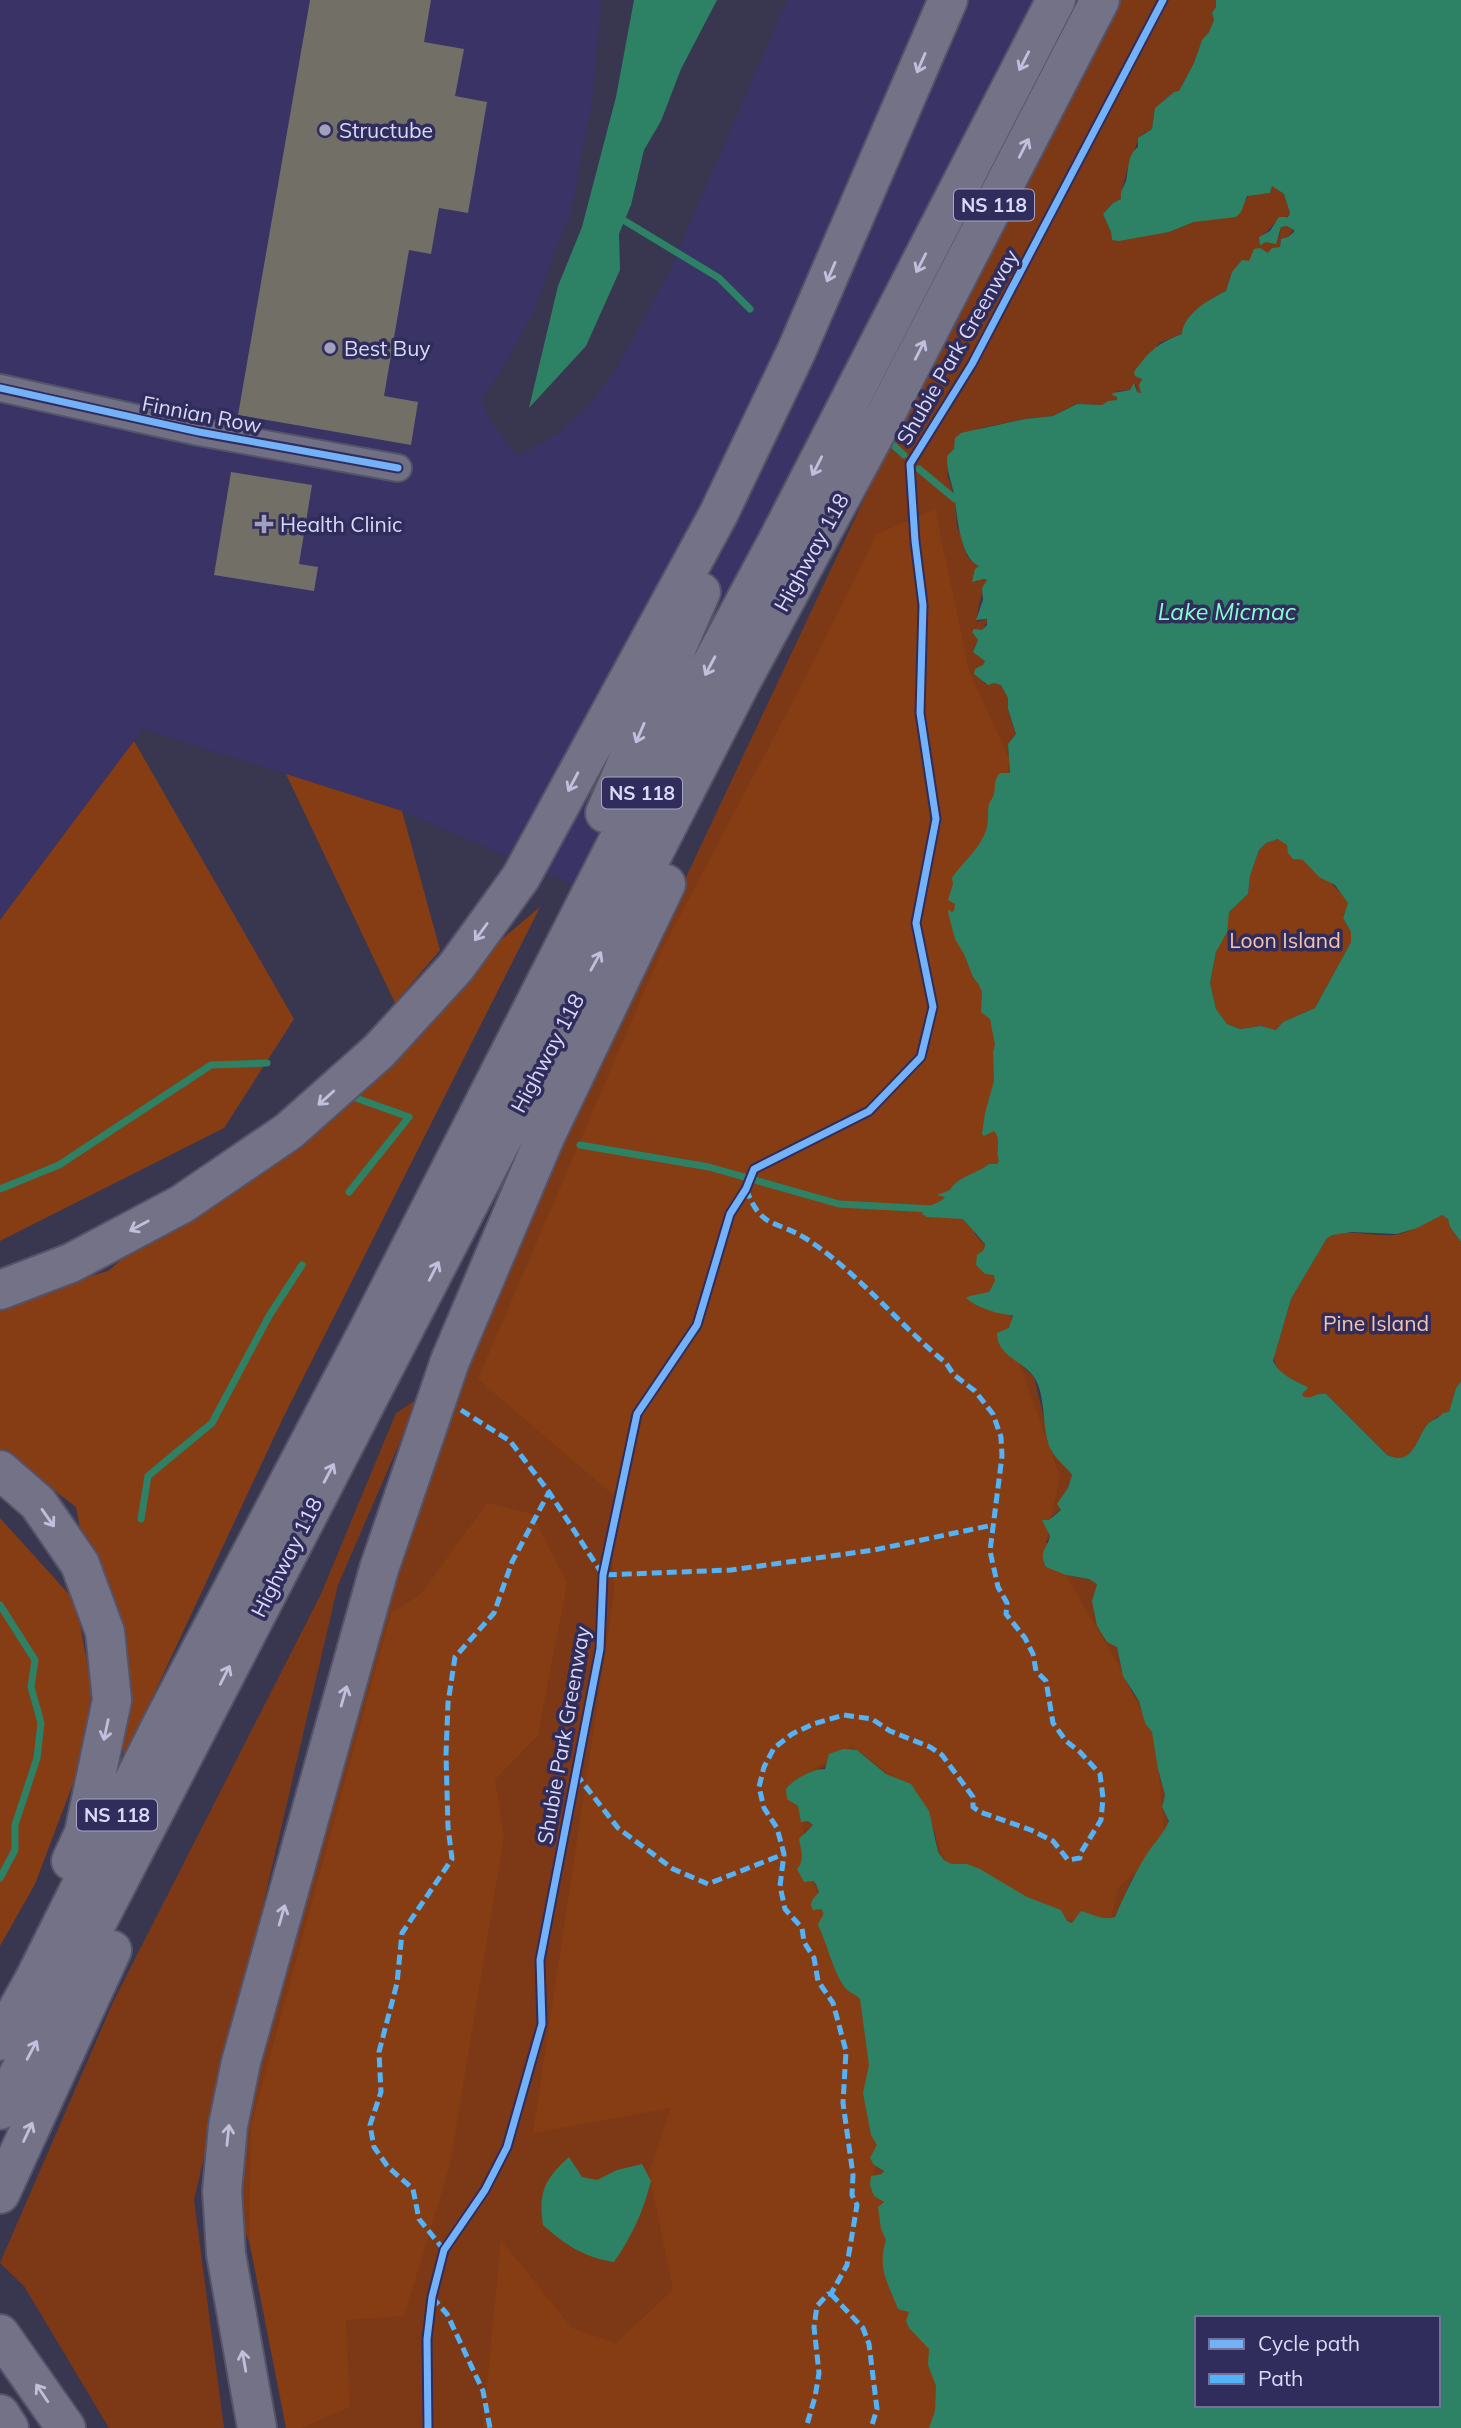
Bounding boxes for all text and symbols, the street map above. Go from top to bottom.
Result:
one-way arrow [1017,50,1031,71]
one-way arrow [914,51,927,73]
place label: Structube [339,117,433,143]
marker: Structube [317,122,333,138]
one-way arrow [1018,138,1031,159]
road number: NS 118 [954,190,1034,220]
street label: Shubie Park Greenway [890,245,1024,449]
one-way arrow [913,252,927,273]
one-way arrow [824,260,837,282]
place label: Best Buy [344,335,430,361]
marker: Best Buy [322,340,338,356]
one-way arrow [913,340,927,361]
street label: Finnian Row [140,390,264,438]
one-way arrow [809,455,823,475]
street label: Highway 118 [768,488,854,616]
place label: Health Clinic [280,511,402,537]
marker: Health Clinic [254,514,274,534]
water label: Lake Micmac [1158,597,1297,626]
one-way arrow [702,655,716,676]
one-way arrow [633,722,646,743]
one-way arrow [565,772,579,792]
road number: NS 118 [602,778,682,808]
one-way arrow [474,922,488,941]
park label: Loon Island [1229,927,1341,953]
one-way arrow [589,952,603,972]
street label: Highway 118 [505,989,589,1117]
one-way arrow [317,1090,335,1106]
one-way arrow [130,1220,150,1234]
one-way arrow [428,1261,442,1282]
park label: Pine Island [1323,1310,1429,1336]
one-way arrow [323,1463,336,1484]
street label: Highway 118 [245,1493,327,1621]
one-way arrow [41,1508,55,1527]
street label: Shubie Park Greenway [531,1624,595,1846]
one-way arrow [218,1666,232,1686]
one-way arrow [338,1685,351,1707]
one-way arrow [98,1718,112,1741]
road number: NS 118 [77,1800,157,1830]
one-way arrow [277,1904,290,1926]
one-way arrow [25,2040,39,2060]
one-way arrow [22,2121,35,2143]
one-way arrow [221,2125,234,2147]
legend [1195,2316,1440,2407]
text: Cycle path [1258,2330,1360,2356]
one-way arrow [237,2350,250,2373]
text: Path [1258,2365,1303,2391]
one-way arrow [35,2384,49,2403]

